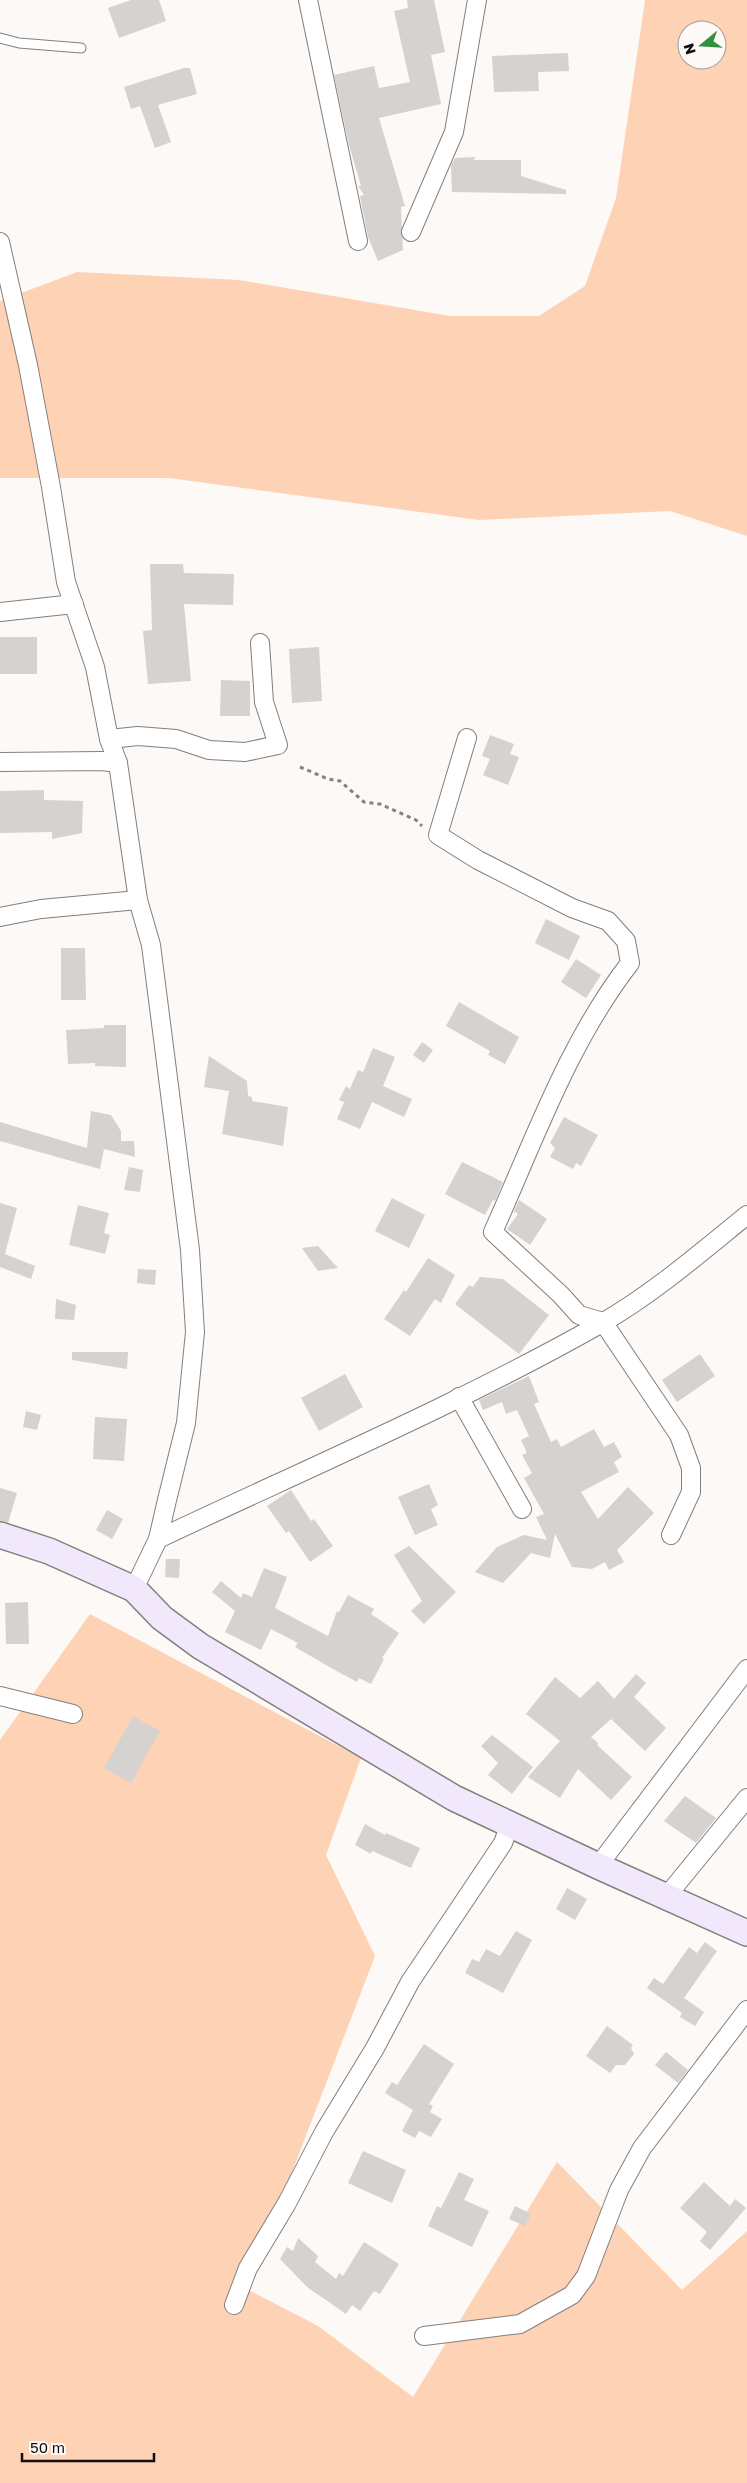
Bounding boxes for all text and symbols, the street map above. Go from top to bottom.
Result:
north arrow [677,20,727,70]
text: N [679,41,699,57]
scale bar [22,2430,155,2462]
text: 50 m [30,2438,65,2456]

